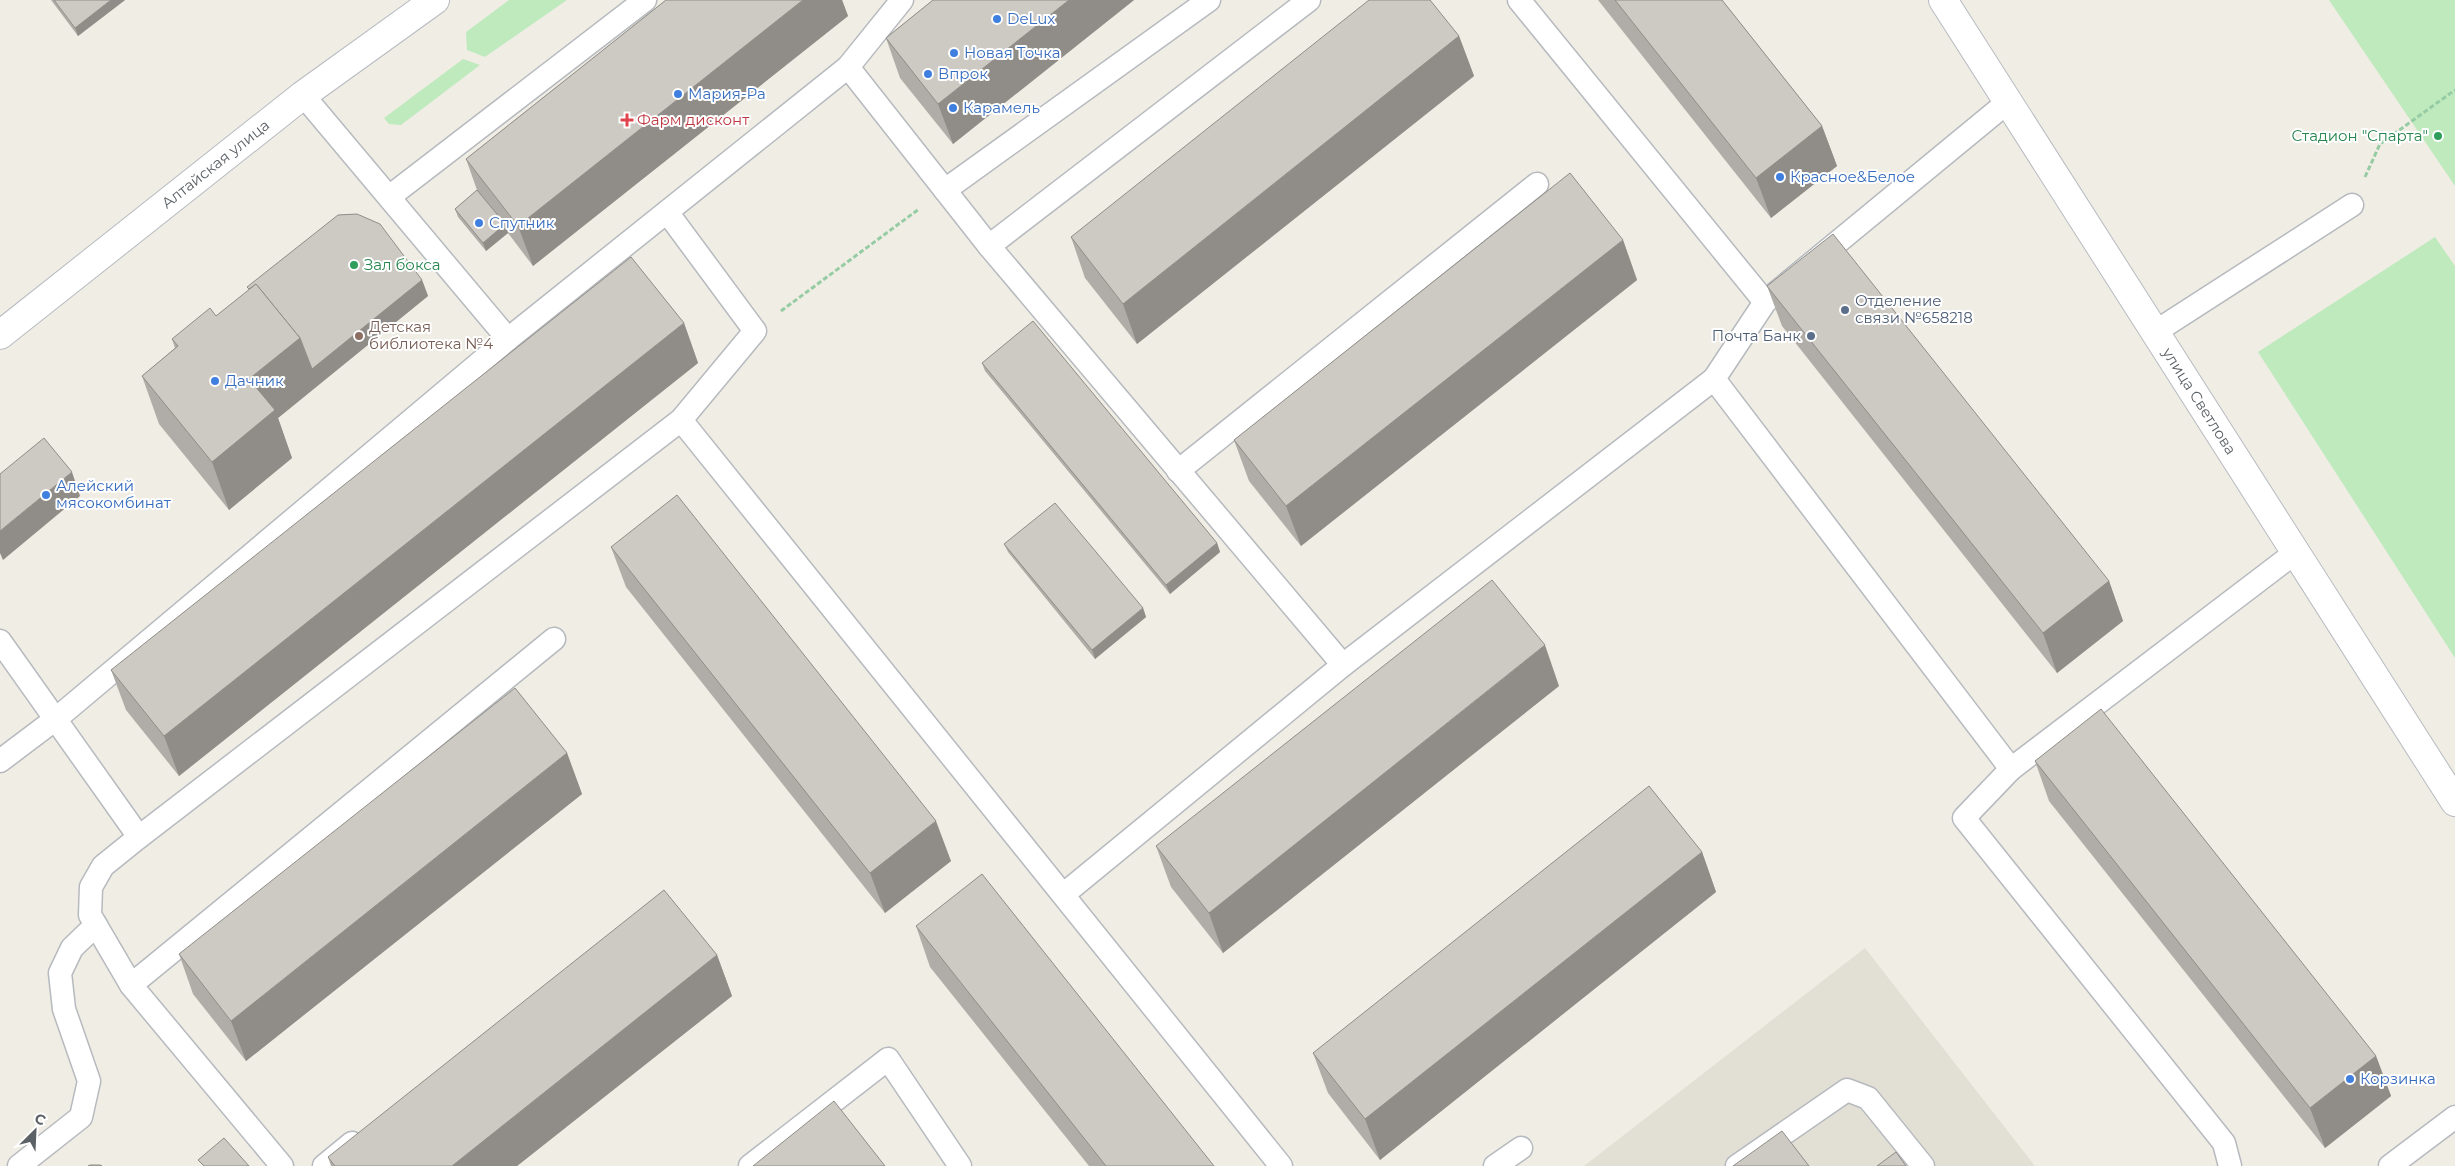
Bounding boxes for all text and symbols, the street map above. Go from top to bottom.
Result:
place label: DeLux [1007,9,1055,28]
marker: DeLux [991,13,1003,25]
place label: Новая Точка [964,43,1061,62]
marker: Новая Точка [948,47,960,59]
place label: Впрок [938,64,988,83]
marker: Впрок [922,68,934,80]
place label: Мария-Ра [688,84,766,103]
marker: Мария-Ра [672,88,684,100]
place label: Карамель [963,98,1040,117]
marker: Карамель [947,102,959,114]
place label: Фарм дисконт [637,110,750,129]
marker: Фарм дисконт [621,114,633,126]
street label: Алтайская улица [157,115,273,212]
place label: Стадион "Спарта" [2292,126,2428,145]
marker: Стадион "Спарта" [2432,130,2444,142]
place label: Красное&Белое [1790,167,1915,186]
marker: Красное&Белое [1774,171,1786,183]
place label: Спутник [489,213,555,232]
marker: Спутник [473,217,485,229]
place label: Зал бокса [364,255,441,274]
marker: Зал бокса [348,259,360,271]
place label: Отделение связи №658218 [1855,291,1973,327]
marker: Отделение связи №658218 [1839,304,1851,316]
place label: Детская библиотека №4 [369,317,493,353]
place label: Почта Банк [1712,326,1801,345]
marker: Детская библиотека №4 [353,330,365,342]
marker: Почта Банк [1805,330,1817,342]
street label: улица Светлова [2158,343,2241,458]
place label: Дачник [225,371,284,390]
marker: Дачник [209,375,221,387]
place label: Алейский мясокомбинат [56,476,172,512]
marker: Алейский мясокомбинат [40,489,52,501]
place label: Корзинка [2360,1069,2436,1088]
marker: Корзинка [2344,1073,2356,1085]
north arrow [10,1106,60,1156]
text: С [32,1109,49,1129]

